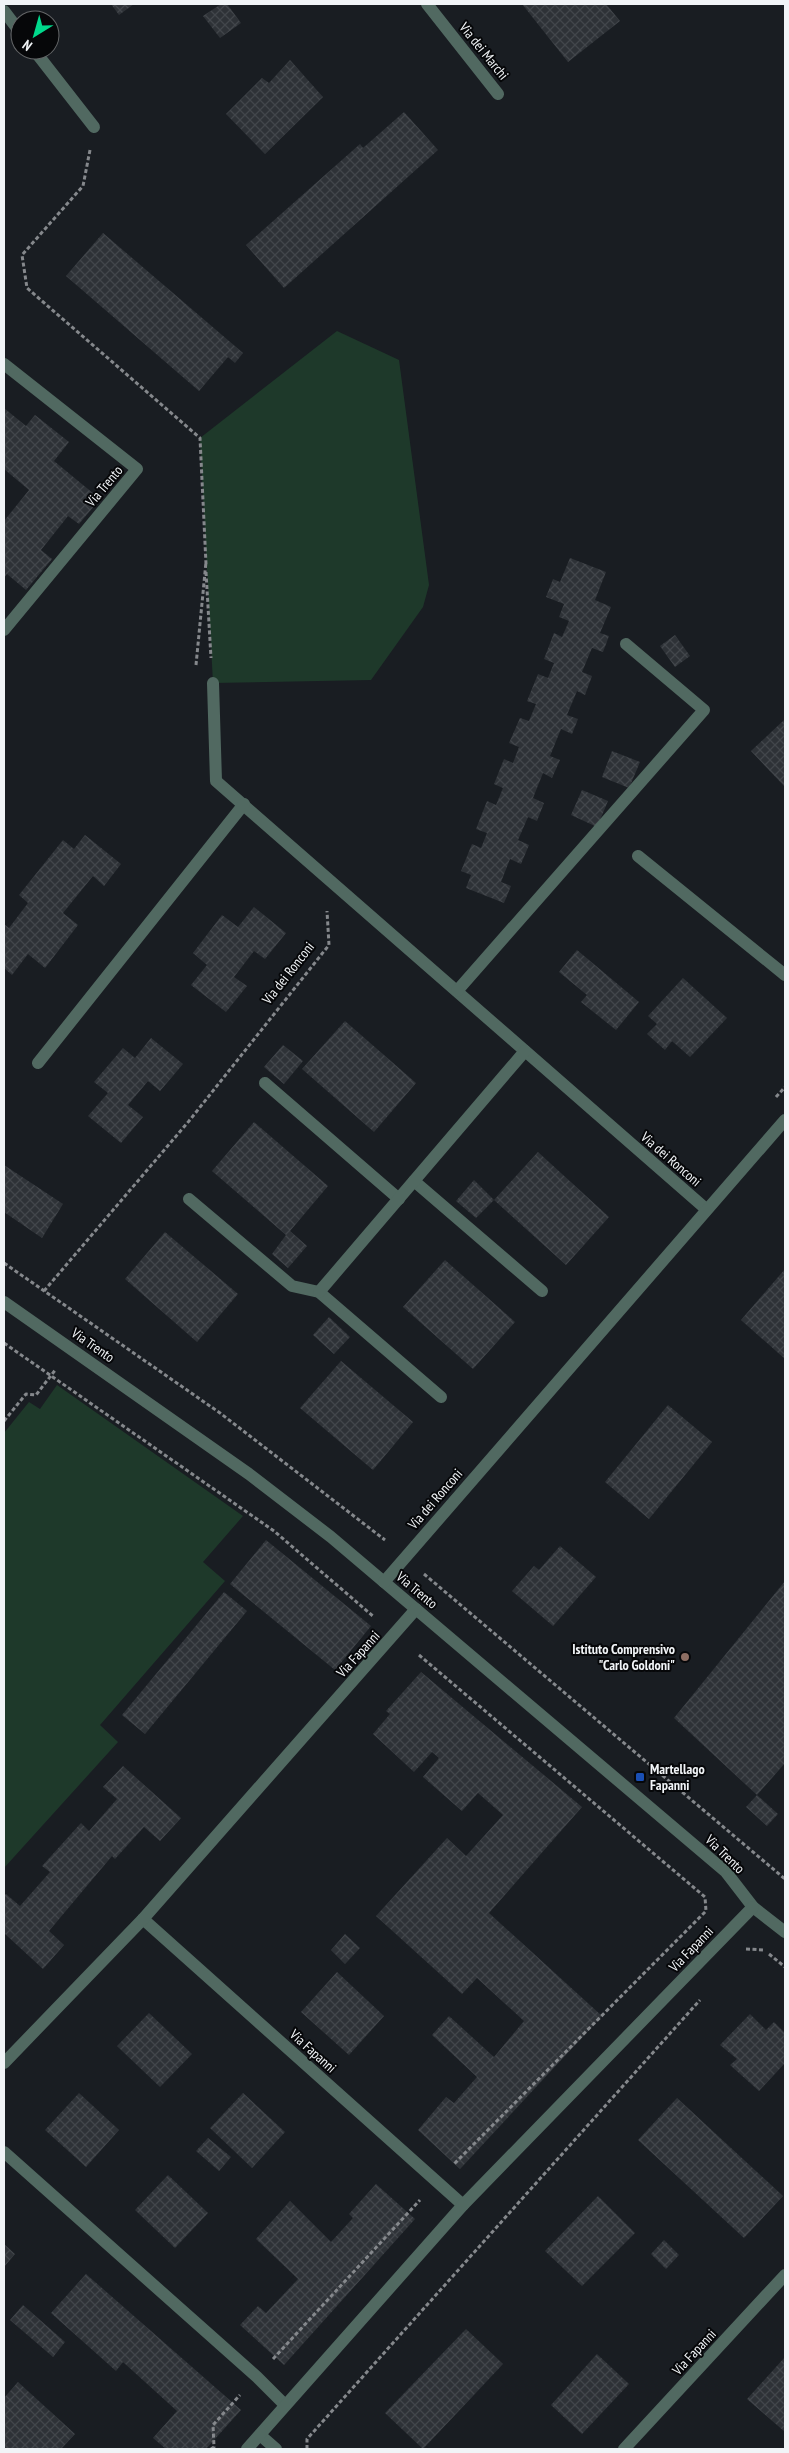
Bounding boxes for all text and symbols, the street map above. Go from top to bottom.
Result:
north arrow [10,10,60,60]
street label: Via dei Marchi [455,18,513,83]
text: N [19,36,36,55]
street label: Via Trento [81,462,126,511]
street label: Via dei Ronconi [257,938,318,1009]
street label: Via dei Ronconi [636,1127,705,1190]
street label: Via Trento [67,1323,118,1366]
street label: Via dei Ronconi [403,1465,466,1534]
street label: Via Trento [392,1567,441,1612]
street label: Via Fapanni [332,1627,384,1682]
place label: Istituto Comprensivo "Carlo Goldoni" [572,1640,675,1674]
marker: Istituto Comprensivo "Carlo Goldoni" [679,1651,691,1663]
place label: Martellago Fapanni [650,1760,705,1794]
marker: Martellago Fapanni [634,1771,646,1783]
street label: Via Trento [701,1830,749,1877]
street label: Via Fapanni [664,1922,717,1976]
street label: Via Fapanni [285,2025,340,2077]
street label: Via Fapanni [667,2325,720,2380]

